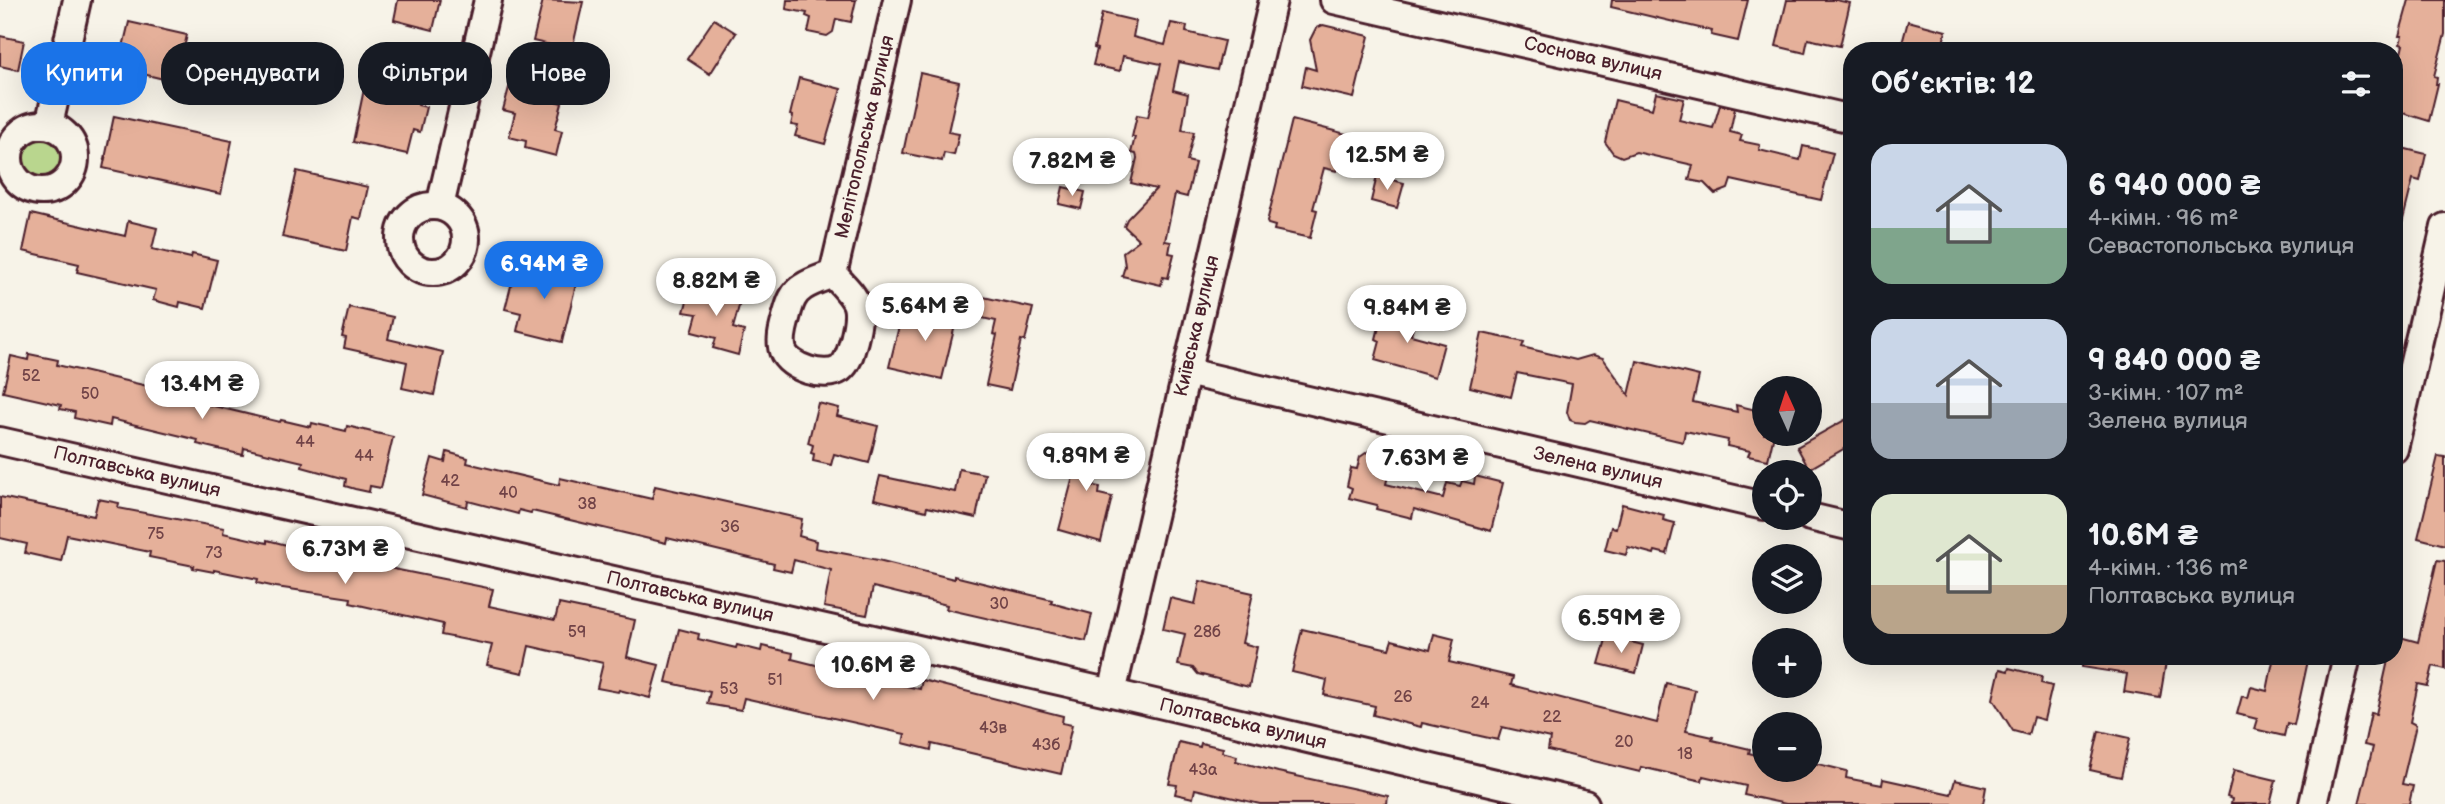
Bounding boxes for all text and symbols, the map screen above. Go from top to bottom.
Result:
street label: Соснова вулиця [1522,32,1664,86]
street label: Мелітопольська вулиця [830,33,900,241]
chip: Купити [21,42,147,105]
chip: Орендувати [161,42,344,105]
chip: Фільтри [358,42,492,105]
chip: Нове [506,42,610,105]
icon: filters [2337,65,2375,103]
text: Об’єктів: 12 [1871,66,2035,102]
pin: 12.5M ₴ [1322,132,1452,192]
pin: 7.82M ₴ [1007,138,1137,198]
text: 12.5M ₴ [1345,141,1429,169]
text: 7.82M ₴ [1029,147,1115,175]
text: 6 940 000 ₴ [2088,168,2261,204]
icon: home [1927,172,2011,256]
text: 4-кімн. · 96 m² [2088,204,2239,232]
text: Севастопольська вулиця [2088,232,2354,260]
pin: 6.94M ₴ [479,242,609,301]
text: 6.94M ₴ [500,250,588,278]
street label: Київська вулиця [1170,253,1224,399]
pin: 8.82M ₴ [651,258,781,318]
text: 8.82M ₴ [672,267,760,295]
pin: 5.64M ₴ [860,284,990,343]
pin: 9.84M ₴ [1342,286,1472,345]
text: 5.64M ₴ [881,292,969,320]
text: 9.84M ₴ [1363,294,1451,322]
text: 9 840 000 ₴ [2088,343,2260,379]
icon: home [1927,347,2011,431]
pin: 13.4M ₴ [137,362,267,421]
house number: 52 [22,367,41,386]
text: 13.4M ₴ [160,370,244,398]
north arrow [1752,376,1822,446]
map controls [1752,376,1822,782]
text: 3-кімн. · 107 m² [2088,379,2244,407]
house number: 50 [81,385,99,404]
text: Зелена вулиця [2088,407,2248,435]
house number: 44 [295,433,315,452]
pin: 9.89M ₴ [1021,434,1151,493]
pin: 7.63M ₴ [1360,435,1490,495]
street label: Полтавська вулиця [51,442,223,502]
text: 9.89M ₴ [1042,442,1130,470]
street label: Зелена вулиця [1531,442,1665,494]
text: 7.63M ₴ [1382,444,1468,472]
house number: 44 [354,447,374,466]
button: locate [1752,460,1822,530]
house number: 42 [440,472,460,491]
house number: 40 [498,484,518,503]
house number: 38 [577,495,597,514]
house number: 36 [720,518,740,537]
text: 10.6M ₴ [2088,518,2198,554]
icon: home [1927,522,2011,606]
house number: 75 [147,525,165,544]
pin: 6.73M ₴ [280,526,410,586]
text: 6.73M ₴ [302,535,388,563]
house number: 73 [205,544,223,563]
button: layers [1752,544,1822,614]
text: 4-кімн. · 136 m² [2088,554,2248,582]
street label: Полтавська вулиця [604,567,776,627]
text: Полтавська вулиця [2088,582,2295,610]
house number: 30 [989,595,1009,614]
pin: 6.59M ₴ [1556,596,1686,655]
text: 6.59M ₴ [1577,604,1665,632]
house number: 59 [568,623,586,642]
house number: 28б [1193,623,1221,642]
button: + [1752,628,1822,698]
pin: 10.6M ₴ [808,642,938,702]
text: 10.6M ₴ [831,651,915,679]
house number: 51 [767,671,783,690]
house number: 53 [719,680,739,699]
house number: 26 [1393,688,1413,707]
street label: Полтавська вулиця [1157,694,1329,754]
house number: 24 [1471,694,1490,713]
house number: 22 [1543,708,1562,727]
button: − [1752,712,1822,782]
house number: 43в [979,719,1008,738]
house number: 20 [1615,733,1633,752]
house number: 43б [1032,736,1060,755]
house number: 18 [1677,745,1693,764]
house number: 43а [1188,761,1218,780]

